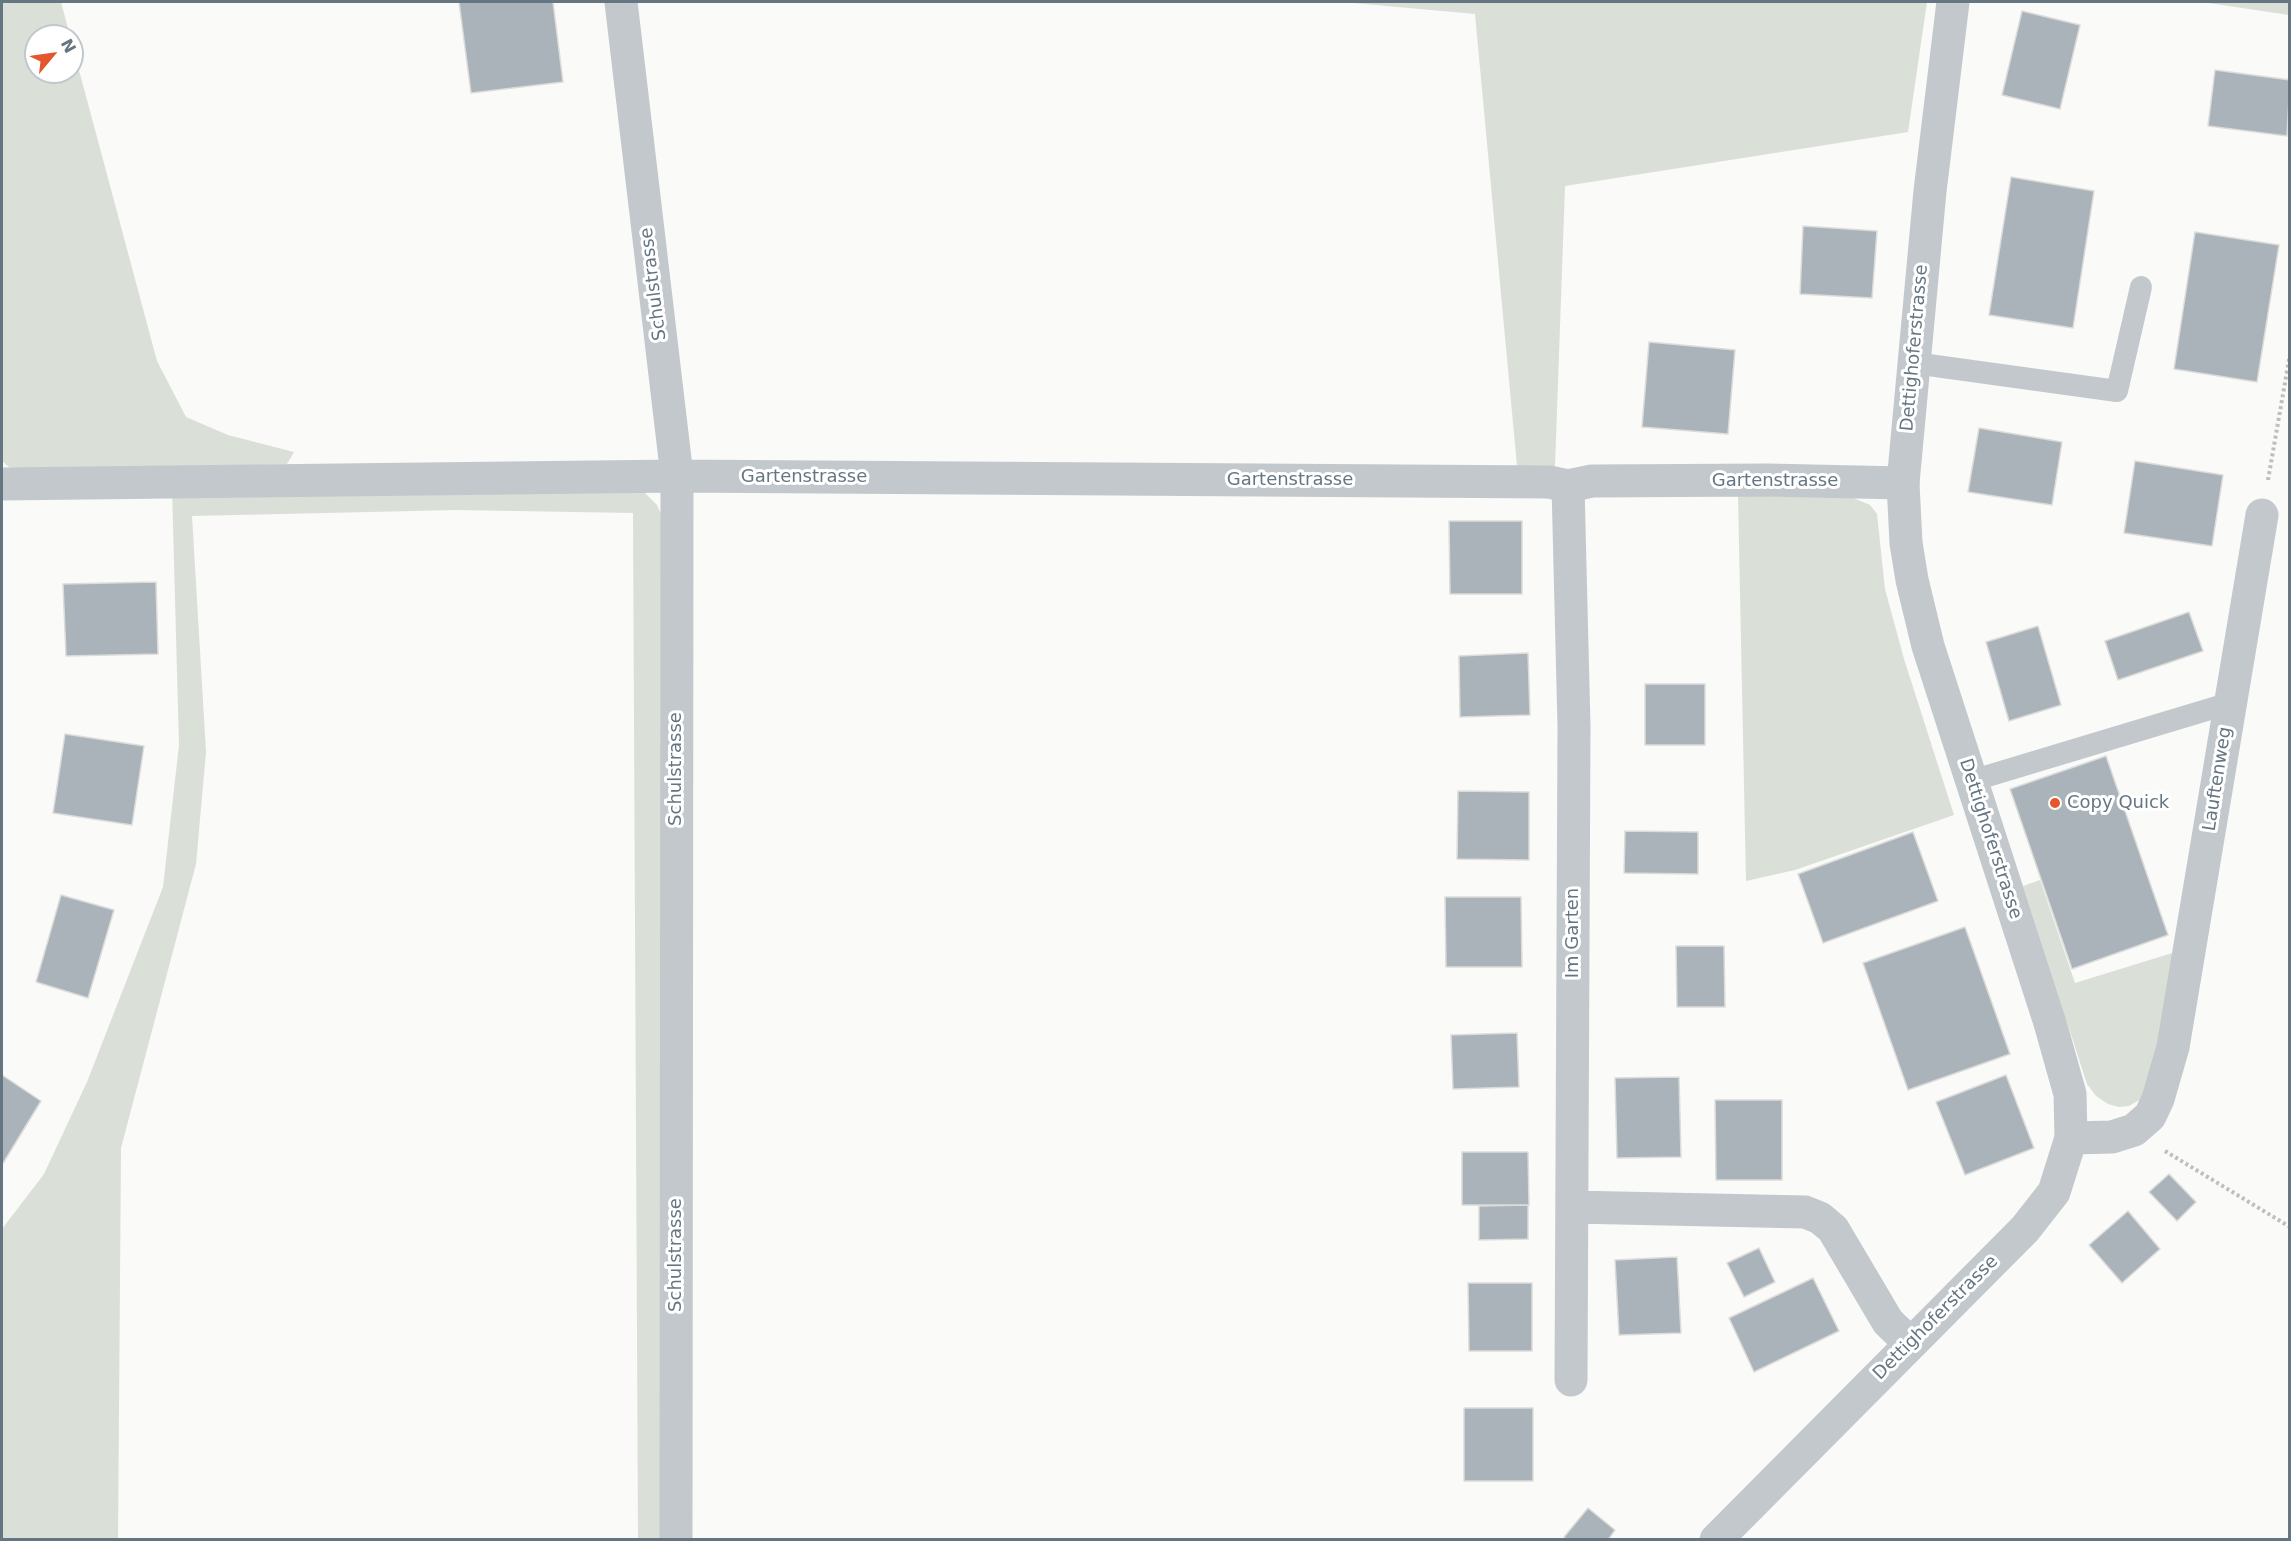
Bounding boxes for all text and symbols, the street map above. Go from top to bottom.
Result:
north arrow [24,24,84,84]
text: N [57,36,80,56]
street label: Schulstrasse [636,226,672,342]
street label: Dettighoferstrasse [1897,264,1933,432]
street label: Gartenstrasse [741,466,867,488]
street label: Gartenstrasse [1227,469,1353,491]
street label: Gartenstrasse [1712,470,1838,492]
street label: Schulstrasse [665,712,687,826]
street label: Lauftenweg [2199,725,2237,833]
street label: Dettighoferstrasse [1954,756,2026,922]
place label: Copy Quick [2067,792,2169,814]
marker: Copy Quick [2048,796,2062,810]
street label: Im Garten [1562,888,1584,978]
street label: Schulstrasse [665,1198,687,1312]
street label: Dettighoferstrasse [1869,1251,2003,1385]

